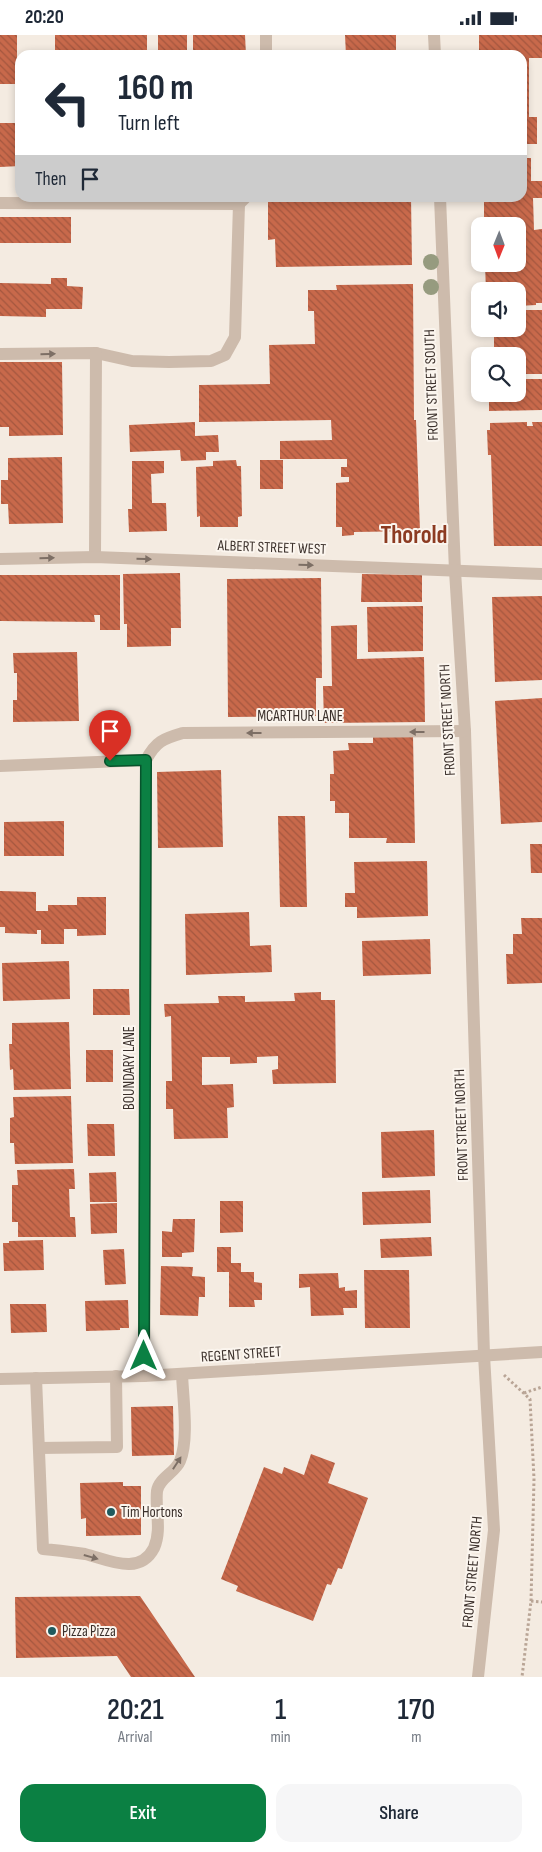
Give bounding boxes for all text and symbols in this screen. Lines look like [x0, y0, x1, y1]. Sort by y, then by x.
text: 20:20 [25, 6, 64, 29]
text: 160 m [118, 67, 194, 110]
icon: left [35, 70, 100, 135]
text: Turn left [118, 110, 180, 137]
icon: arrive [76, 165, 104, 193]
text: Then [35, 168, 66, 191]
north arrow [471, 217, 526, 273]
map controls [471, 217, 526, 402]
button: sound [471, 282, 526, 337]
street label: FRONT STREET SOUTH [420, 329, 443, 441]
button: search [471, 347, 526, 402]
one-way arrow [40, 350, 56, 358]
district label: Thorold [380, 520, 448, 551]
street label: ALBERT STREET WEST [216, 536, 327, 559]
one-way arrow [40, 554, 56, 562]
one-way arrow [136, 555, 152, 563]
one-way arrow [298, 561, 314, 569]
street label: FRONT STREET NORTH [435, 664, 460, 776]
street label: MCARTHUR LANE [257, 707, 343, 726]
pin [89, 710, 131, 761]
icon: arrive [96, 717, 124, 745]
one-way arrow [408, 728, 424, 736]
one-way arrow [246, 729, 262, 737]
street label: BOUNDARY LANE [120, 1026, 139, 1110]
street label: FRONT STREET NORTH [450, 1069, 473, 1181]
position arrow [117, 1329, 169, 1381]
street label: REGENT STREET [200, 1342, 282, 1367]
one-way arrow [172, 1457, 182, 1470]
place label: Tim Hortons [121, 1503, 183, 1522]
marker: Tim Hortons [105, 1506, 117, 1518]
street label: FRONT STREET NORTH [458, 1515, 487, 1629]
one-way arrow [83, 1553, 98, 1561]
place label: Pizza Pizza [62, 1622, 116, 1641]
marker: Pizza Pizza [46, 1625, 58, 1637]
text: 20:21 [107, 1692, 164, 1728]
text: 1 [275, 1692, 286, 1728]
text: 170 [398, 1692, 435, 1728]
text: Arrival [118, 1728, 152, 1747]
text: min [271, 1728, 291, 1747]
text: m [411, 1728, 421, 1747]
button: Exit [20, 1784, 266, 1842]
button: Share [276, 1784, 522, 1842]

